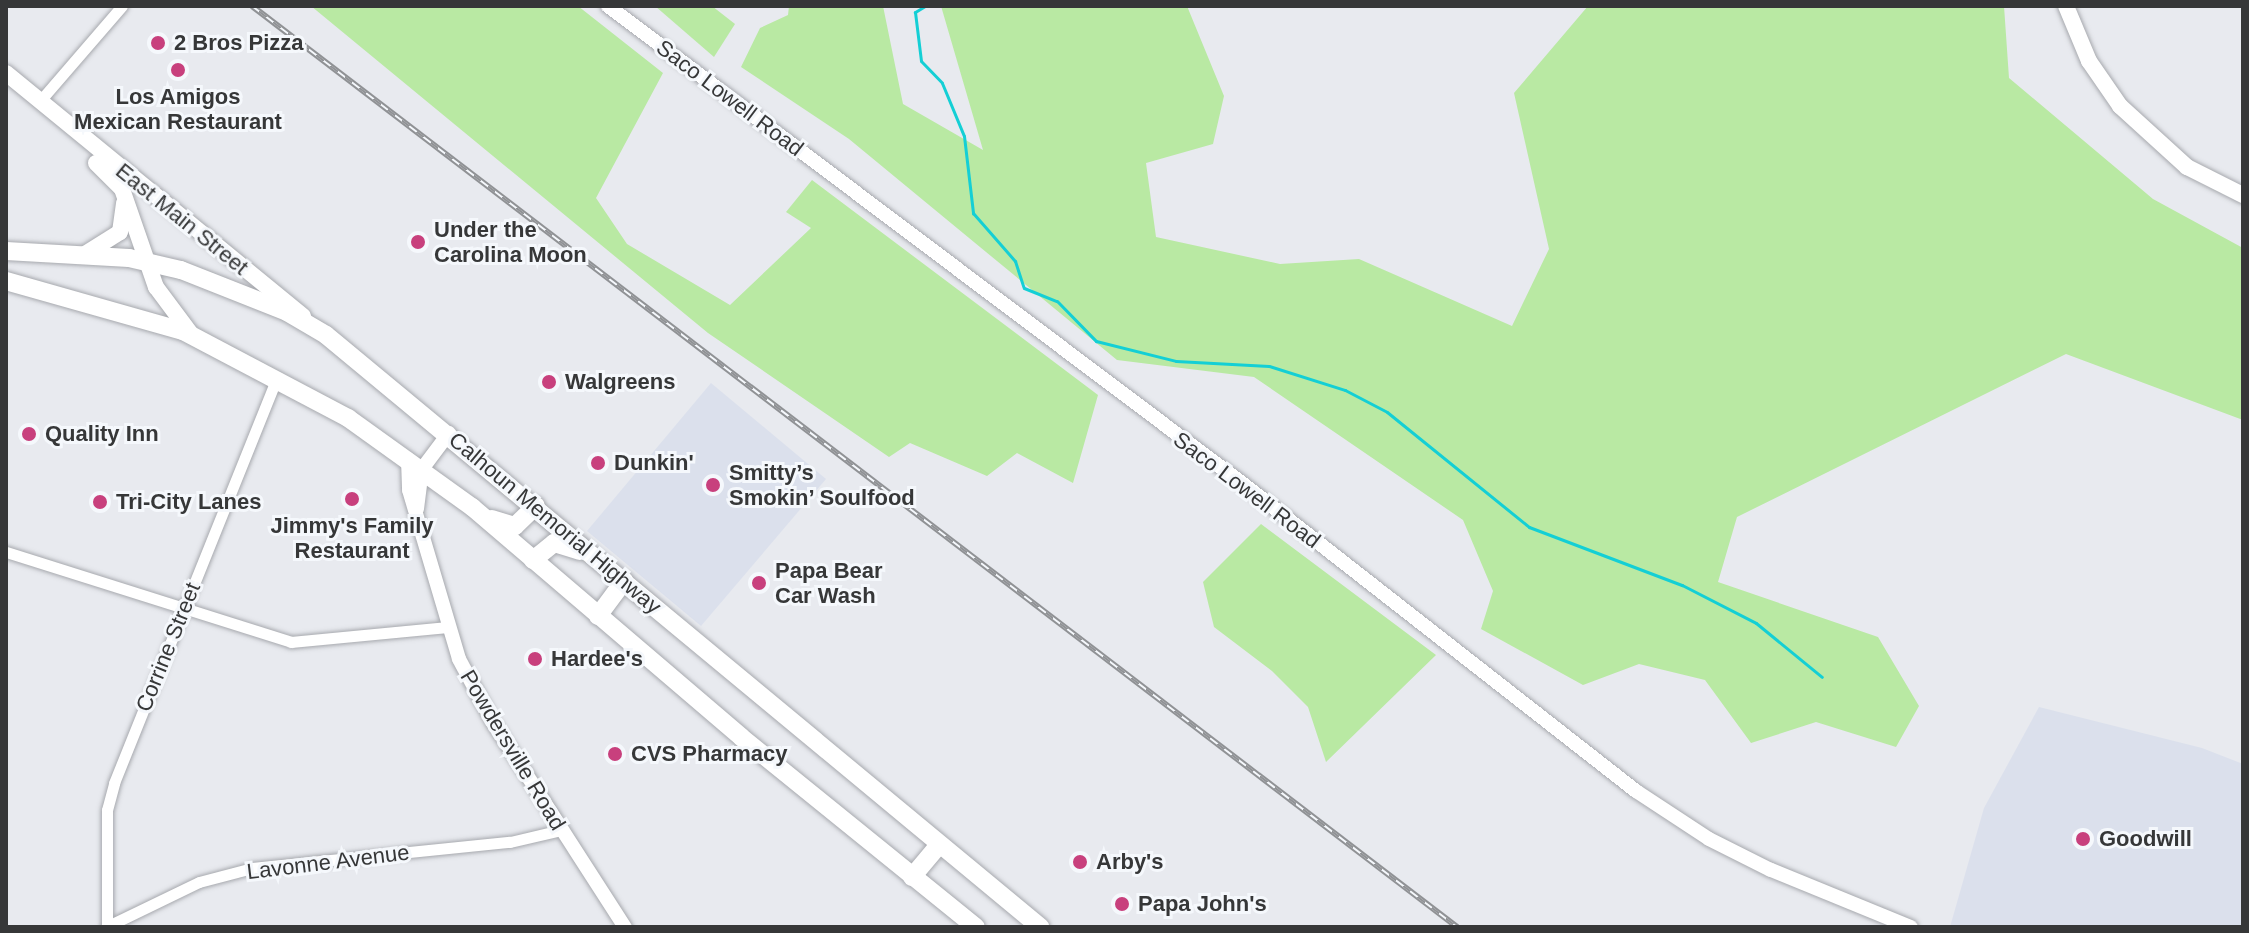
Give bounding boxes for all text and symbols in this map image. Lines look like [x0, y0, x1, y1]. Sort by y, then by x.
place label: 2 Bros Pizza [174, 30, 304, 56]
marker: 2 Bros Pizza [149, 34, 167, 52]
street label: Saco Lowell Road [651, 34, 809, 162]
marker: Los Amigos Mexican Restaurant [169, 61, 187, 79]
place label: Los Amigos Mexican Restaurant [74, 83, 282, 134]
street label: East Main Street [111, 158, 253, 280]
place label: Under the Carolina Moon [434, 216, 587, 268]
marker: Under the Carolina Moon [409, 233, 427, 251]
place label: Walgreens [565, 369, 675, 395]
marker: Walgreens [540, 373, 558, 391]
place label: Quality Inn [45, 421, 159, 447]
marker: Quality Inn [20, 425, 38, 443]
street label: Calhoun Memorial Highway [443, 426, 667, 620]
street label: Saco Lowell Road [1168, 426, 1326, 554]
place label: Dunkin' [614, 450, 694, 476]
marker: Dunkin' [589, 454, 607, 472]
place label: Smitty’s Smokin’ Soulfood [729, 459, 916, 510]
marker: Smitty’s Smokin’ Soulfood [704, 476, 722, 494]
place label: Tri-City Lanes [116, 489, 261, 515]
marker: Jimmy's Family Restaurant [343, 490, 361, 508]
marker: Tri-City Lanes [91, 493, 109, 511]
place label: Jimmy's Family Restaurant [271, 512, 433, 564]
place label: Papa Bear Car Wash [775, 557, 883, 608]
marker: Papa Bear Car Wash [750, 574, 768, 592]
street label: Corrine Street [130, 579, 206, 715]
place label: Hardee's [551, 646, 643, 672]
marker: Hardee's [526, 650, 544, 668]
street label: Powdersville Road [455, 665, 571, 835]
place label: CVS Pharmacy [631, 741, 788, 767]
marker: CVS Pharmacy [606, 745, 624, 763]
place label: Goodwill [2099, 826, 2192, 852]
marker: Goodwill [2074, 830, 2092, 848]
street label: Lavonne Avenue [245, 839, 411, 885]
place label: Arby's [1096, 849, 1164, 875]
marker: Arby's [1071, 853, 1089, 871]
place label: Papa John's [1138, 891, 1267, 917]
marker: Papa John's [1113, 895, 1131, 913]

